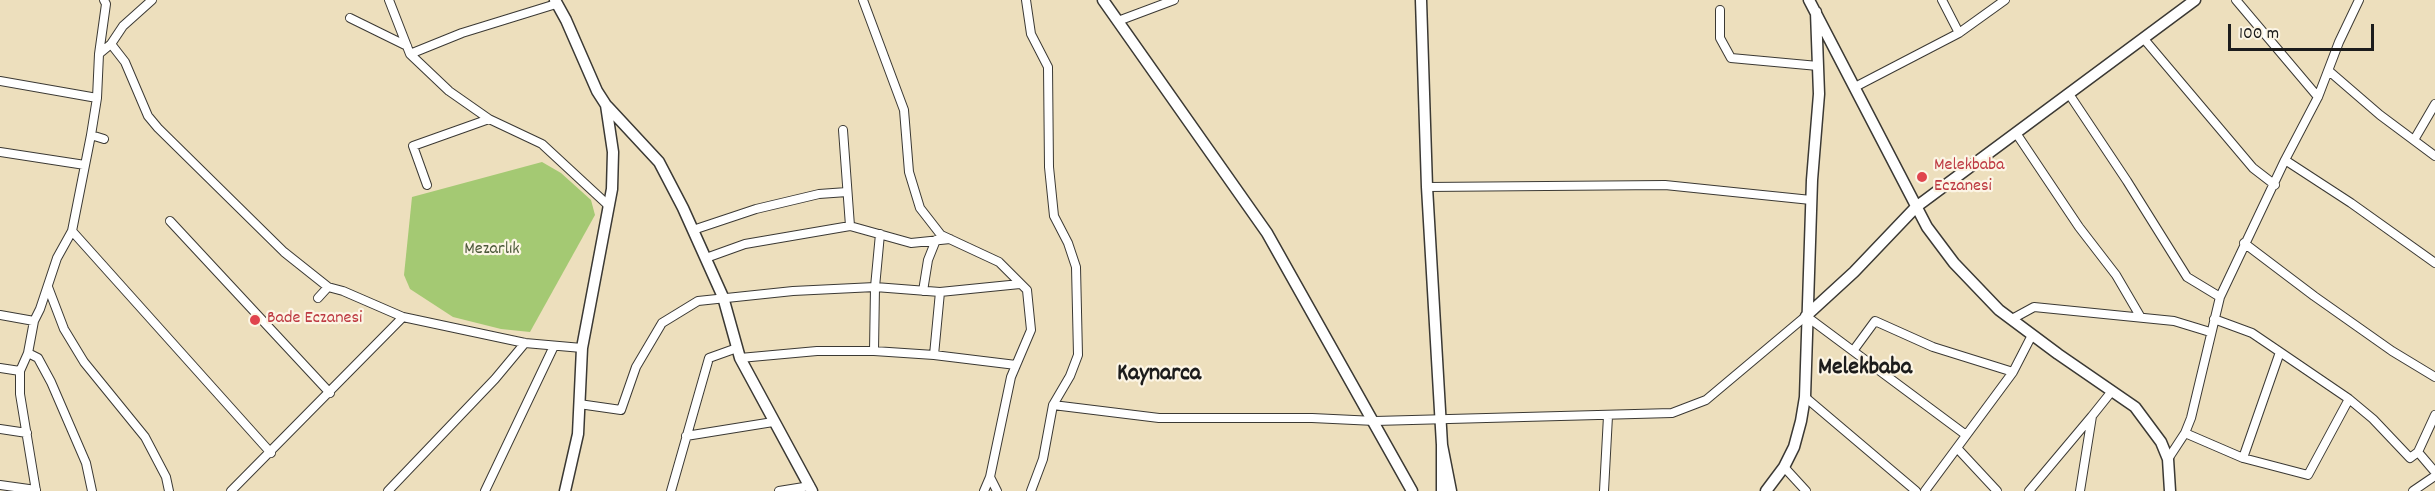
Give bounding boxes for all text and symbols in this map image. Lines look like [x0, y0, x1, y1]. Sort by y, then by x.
scale bar [2231, 12, 2376, 50]
text: 100 m [2239, 22, 2279, 47]
place label: Melekbaba Eczanesi [1934, 156, 2005, 198]
marker: Melekbaba Eczanesi [1915, 170, 1929, 184]
park label: Mezarlık [464, 240, 520, 262]
place label: Bade Eczanesi [267, 309, 362, 331]
marker: Bade Eczanesi [248, 313, 262, 327]
district label: Melekbaba [1818, 356, 1912, 384]
district label: Kaynarca [1117, 362, 1201, 390]

